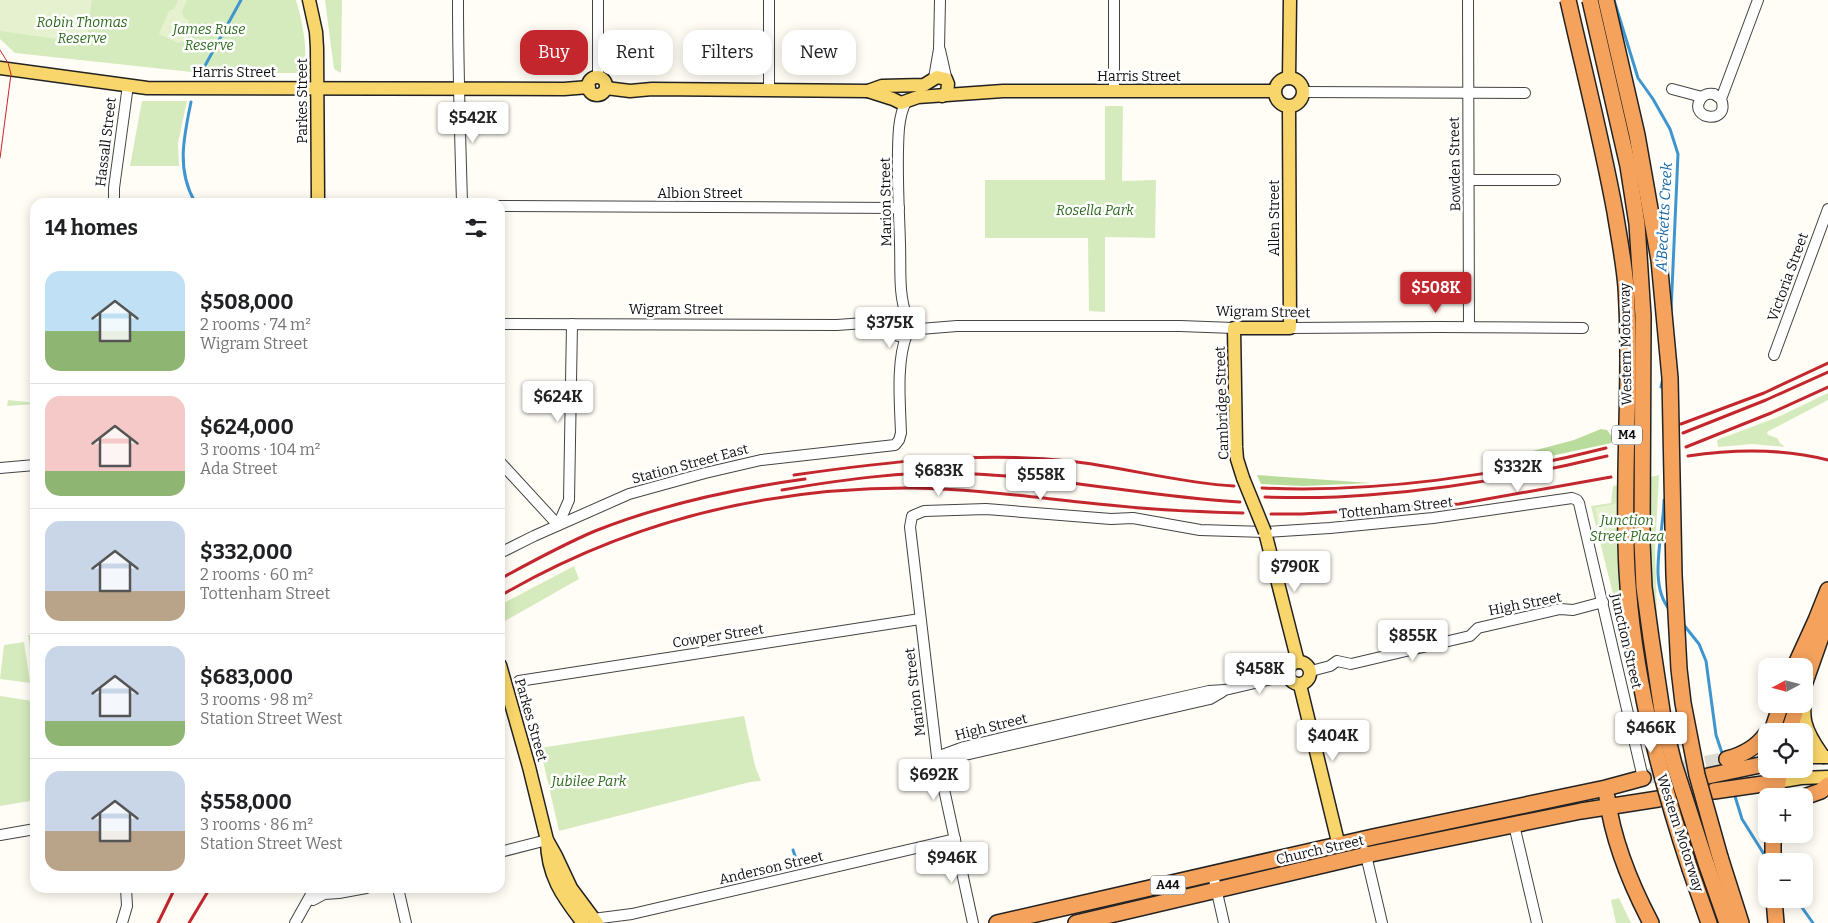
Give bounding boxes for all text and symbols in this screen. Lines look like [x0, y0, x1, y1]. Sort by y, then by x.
park label: Robin Thomas Reserve [36, 14, 128, 47]
park label: James Ruse Reserve [171, 21, 245, 54]
chip: Buy [520, 30, 588, 75]
chip: Rent [598, 30, 673, 75]
chip: Filters [683, 30, 772, 75]
chip: New [782, 30, 856, 75]
street label: Parkes Street [294, 58, 311, 144]
street label: Harris Street [192, 64, 276, 81]
street label: Harris Street [1097, 68, 1181, 85]
street label: Hassall Street [92, 96, 120, 188]
pin: $542K [438, 102, 508, 144]
text: $542K [449, 108, 497, 127]
street label: Bowden Street [1446, 116, 1464, 212]
street label: Marion Street [877, 157, 895, 247]
water label: A'Becketts Creek [1652, 161, 1676, 273]
street label: Allen Street [1266, 180, 1283, 256]
street label: Albion Street [657, 185, 743, 202]
park label: Rosella Park [1056, 202, 1134, 219]
icon: filters [462, 214, 490, 242]
text: 14 homes [45, 215, 138, 241]
street label: Victoria Street [1764, 230, 1812, 324]
pin: $508K [1401, 272, 1471, 314]
text: $508K [1411, 278, 1461, 297]
street label: Western Motorway [1616, 282, 1636, 406]
text: $508,000 [200, 289, 294, 315]
icon: home [85, 291, 145, 351]
street label: Wigram Street [629, 301, 723, 318]
street label: Wigram Street [1216, 303, 1310, 321]
pin: $375K [855, 306, 925, 349]
text: $375K [866, 313, 914, 332]
text: 2 rooms · 74 m² [200, 315, 311, 334]
text: Wigram Street [200, 334, 308, 353]
street label: Cambridge Street [1212, 346, 1232, 460]
pin: $624K [523, 380, 593, 423]
text: $624K [533, 387, 583, 406]
text: $624,000 [200, 414, 294, 440]
icon: home [85, 416, 145, 476]
road number: M4 [1612, 426, 1642, 444]
text: 3 rooms · 104 m² [200, 440, 320, 459]
street label: Station Street East [630, 440, 750, 488]
pin: $332K [1483, 450, 1553, 493]
pin: $683K [904, 454, 974, 497]
text: $332K [1494, 457, 1542, 476]
pin: $558K [1006, 458, 1076, 501]
text: Ada Street [200, 459, 277, 478]
text: $683K [915, 461, 963, 480]
text: $558K [1017, 465, 1065, 484]
street label: Tottenham Street [1338, 494, 1454, 522]
park label: Junction Street Plaza [1590, 512, 1664, 545]
text: $332,000 [200, 539, 293, 565]
icon: home [85, 541, 145, 601]
pin: $790K [1260, 550, 1330, 593]
text: $790K [1270, 557, 1320, 576]
text: 2 rooms · 60 m² [200, 565, 313, 584]
text: Tottenham Street [200, 584, 330, 603]
street label: High Street [1487, 589, 1563, 619]
street label: Junction Street [1607, 591, 1645, 690]
street label: Cowper Street [671, 620, 765, 652]
pin: $855K [1378, 620, 1448, 662]
text: $855K [1389, 626, 1437, 645]
street label: Marion Street [901, 647, 929, 737]
pin: $458K [1225, 652, 1295, 695]
north arrow [1758, 658, 1812, 712]
map controls [1758, 658, 1813, 908]
text: $458K [1236, 659, 1284, 678]
text: $683,000 [200, 664, 293, 690]
icon: home [85, 666, 145, 726]
street label: Parkes Street [511, 676, 551, 764]
text: 3 rooms · 98 m² [200, 690, 313, 709]
text: Station Street West [200, 709, 343, 728]
street label: High Street [953, 710, 1029, 744]
pin: $466K [1616, 712, 1686, 754]
text: $466K [1626, 718, 1676, 737]
pin: $404K [1298, 720, 1368, 762]
button: locate [1758, 723, 1813, 778]
text: $404K [1308, 726, 1358, 745]
pin: $692K [899, 758, 969, 801]
text: $692K [909, 765, 959, 784]
street label: Western Motorway [1653, 772, 1707, 895]
park label: Jubilee Park [550, 773, 627, 790]
button: + [1758, 788, 1813, 843]
text: $558,000 [200, 789, 292, 815]
icon: home [85, 791, 145, 851]
text: 3 rooms · 86 m² [200, 815, 313, 834]
street label: Church Street [1274, 832, 1366, 868]
text: Station Street West [200, 834, 343, 853]
pin: $946K [917, 842, 987, 884]
street label: Anderson Street [717, 848, 825, 888]
text: $946K [927, 848, 977, 867]
button: − [1758, 853, 1813, 908]
road number: A44 [1150, 876, 1186, 894]

